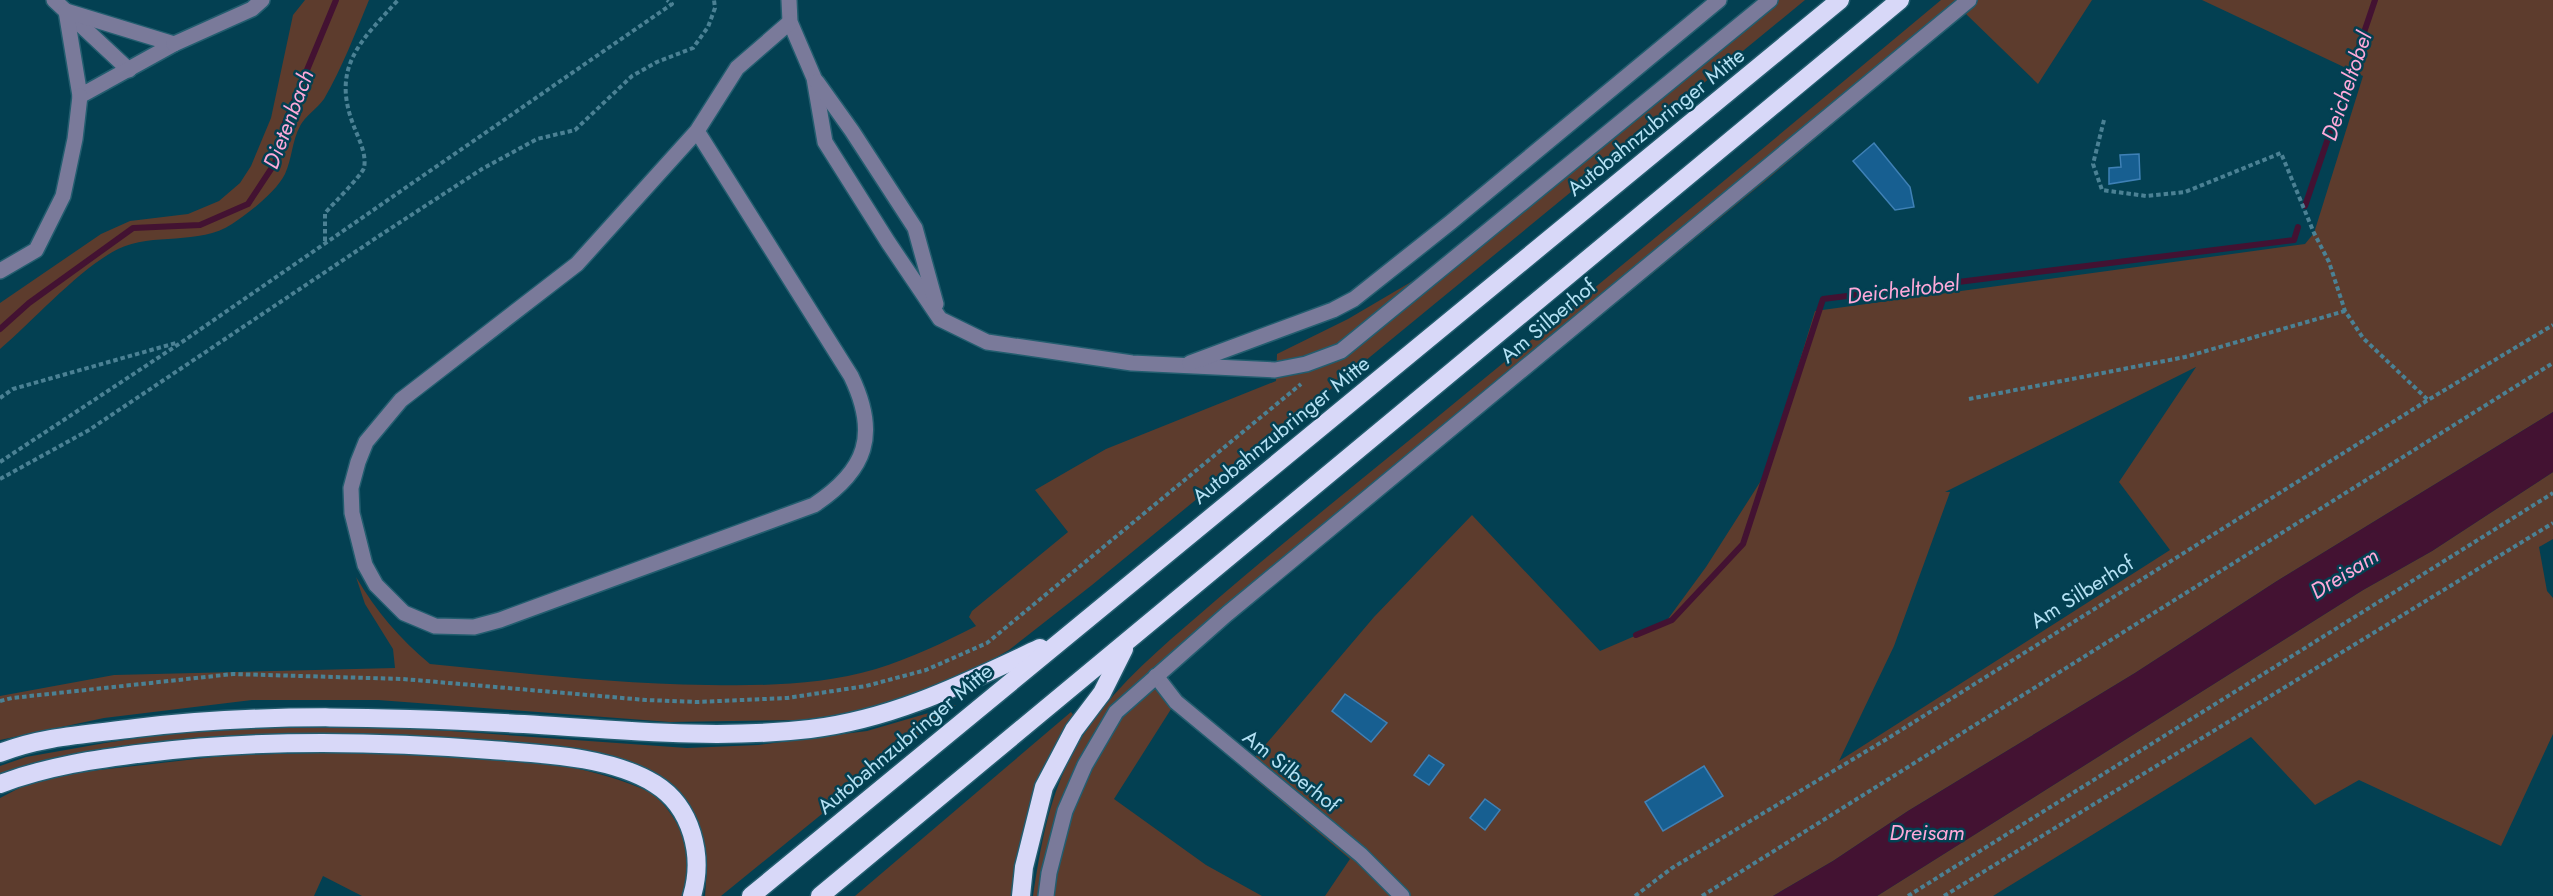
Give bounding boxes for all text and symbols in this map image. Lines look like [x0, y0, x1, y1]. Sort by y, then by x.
water label: Deicheltobel [2312, 26, 2380, 145]
street label: Autobahnzubringer Mitte [1561, 41, 1751, 203]
water label: Dietenbach [254, 65, 322, 173]
water label: Deicheltobel [1845, 266, 1962, 312]
street label: Am Silberhof [1494, 271, 1603, 370]
street label: Autobahnzubringer Mitte [1186, 349, 1376, 511]
water label: Dreisam [2304, 539, 2384, 607]
street label: Am Silberhof [2025, 548, 2140, 636]
street label: Autobahnzubringer Mitte [811, 656, 999, 821]
street label: Am Silberhof [1236, 723, 1347, 820]
water label: Dreisam [1889, 816, 1965, 848]

